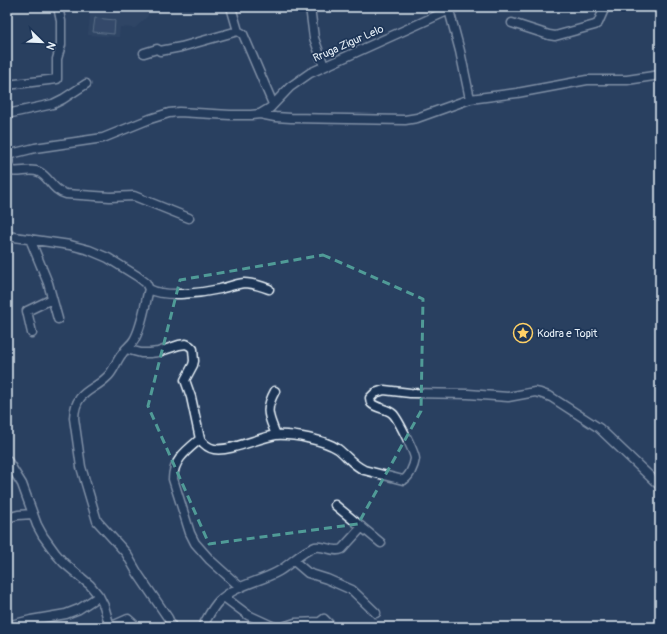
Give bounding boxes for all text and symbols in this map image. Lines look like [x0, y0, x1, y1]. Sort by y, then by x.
north arrow [22, 22, 62, 62]
street label: Rruga Zigur Lelo [311, 22, 386, 65]
text: N [43, 40, 58, 52]
place icon: Kodra e Topit [512, 322, 534, 344]
place label: Kodra e Topit [537, 327, 598, 340]

